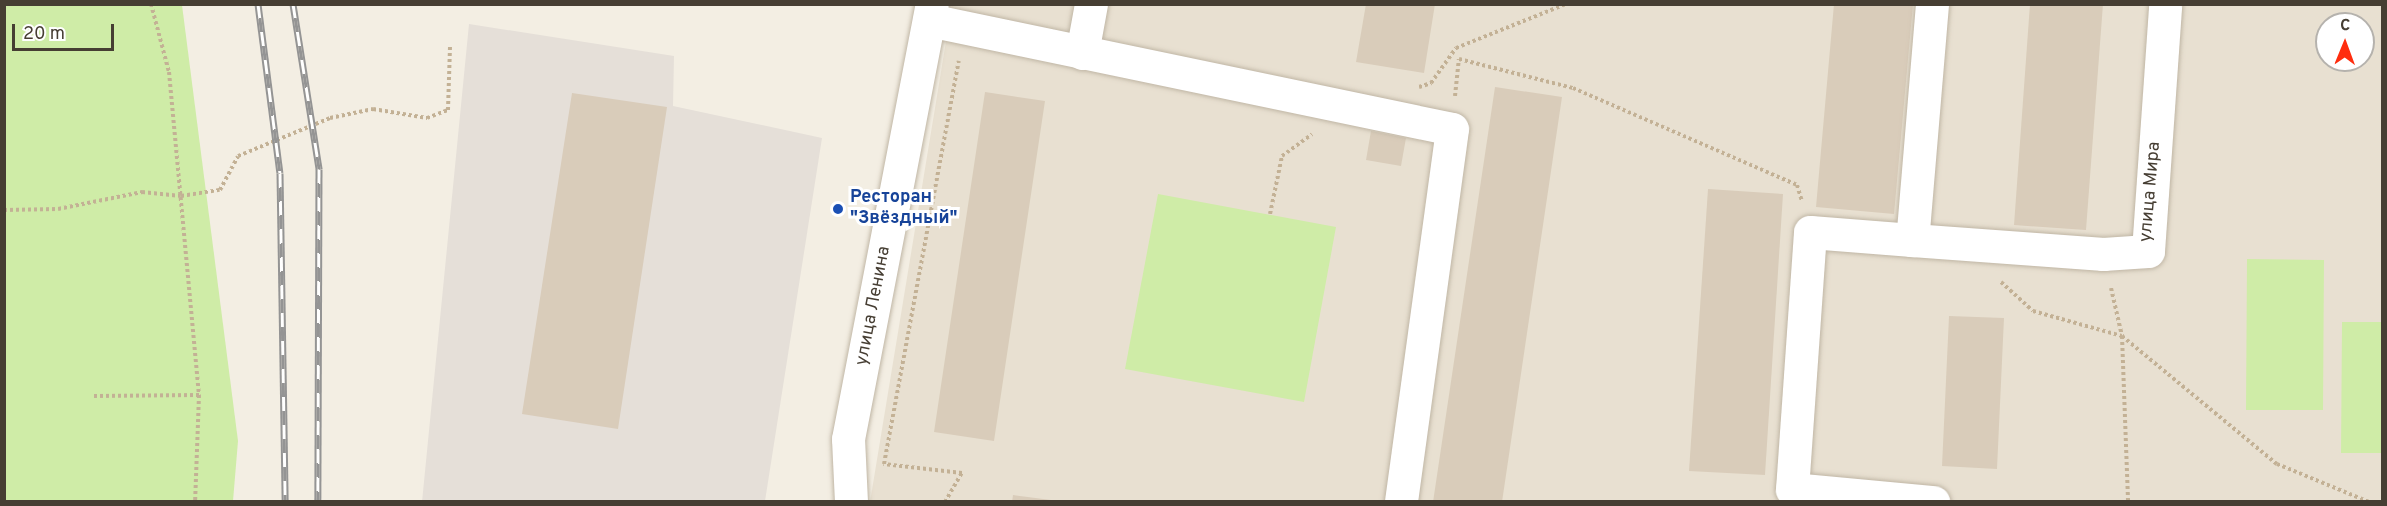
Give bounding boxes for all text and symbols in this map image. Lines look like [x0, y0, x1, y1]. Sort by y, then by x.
scale bar [15, 12, 117, 50]
north arrow [2315, 12, 2375, 72]
text: С [2340, 16, 2351, 36]
text: 20 m [23, 23, 65, 46]
street label: улица Мира [2136, 141, 2166, 243]
place label: Ресторан "Звёздный" [850, 188, 958, 230]
marker: Ресторан "Звёздный" [831, 202, 845, 216]
street label: улица Ленина [852, 244, 896, 368]

